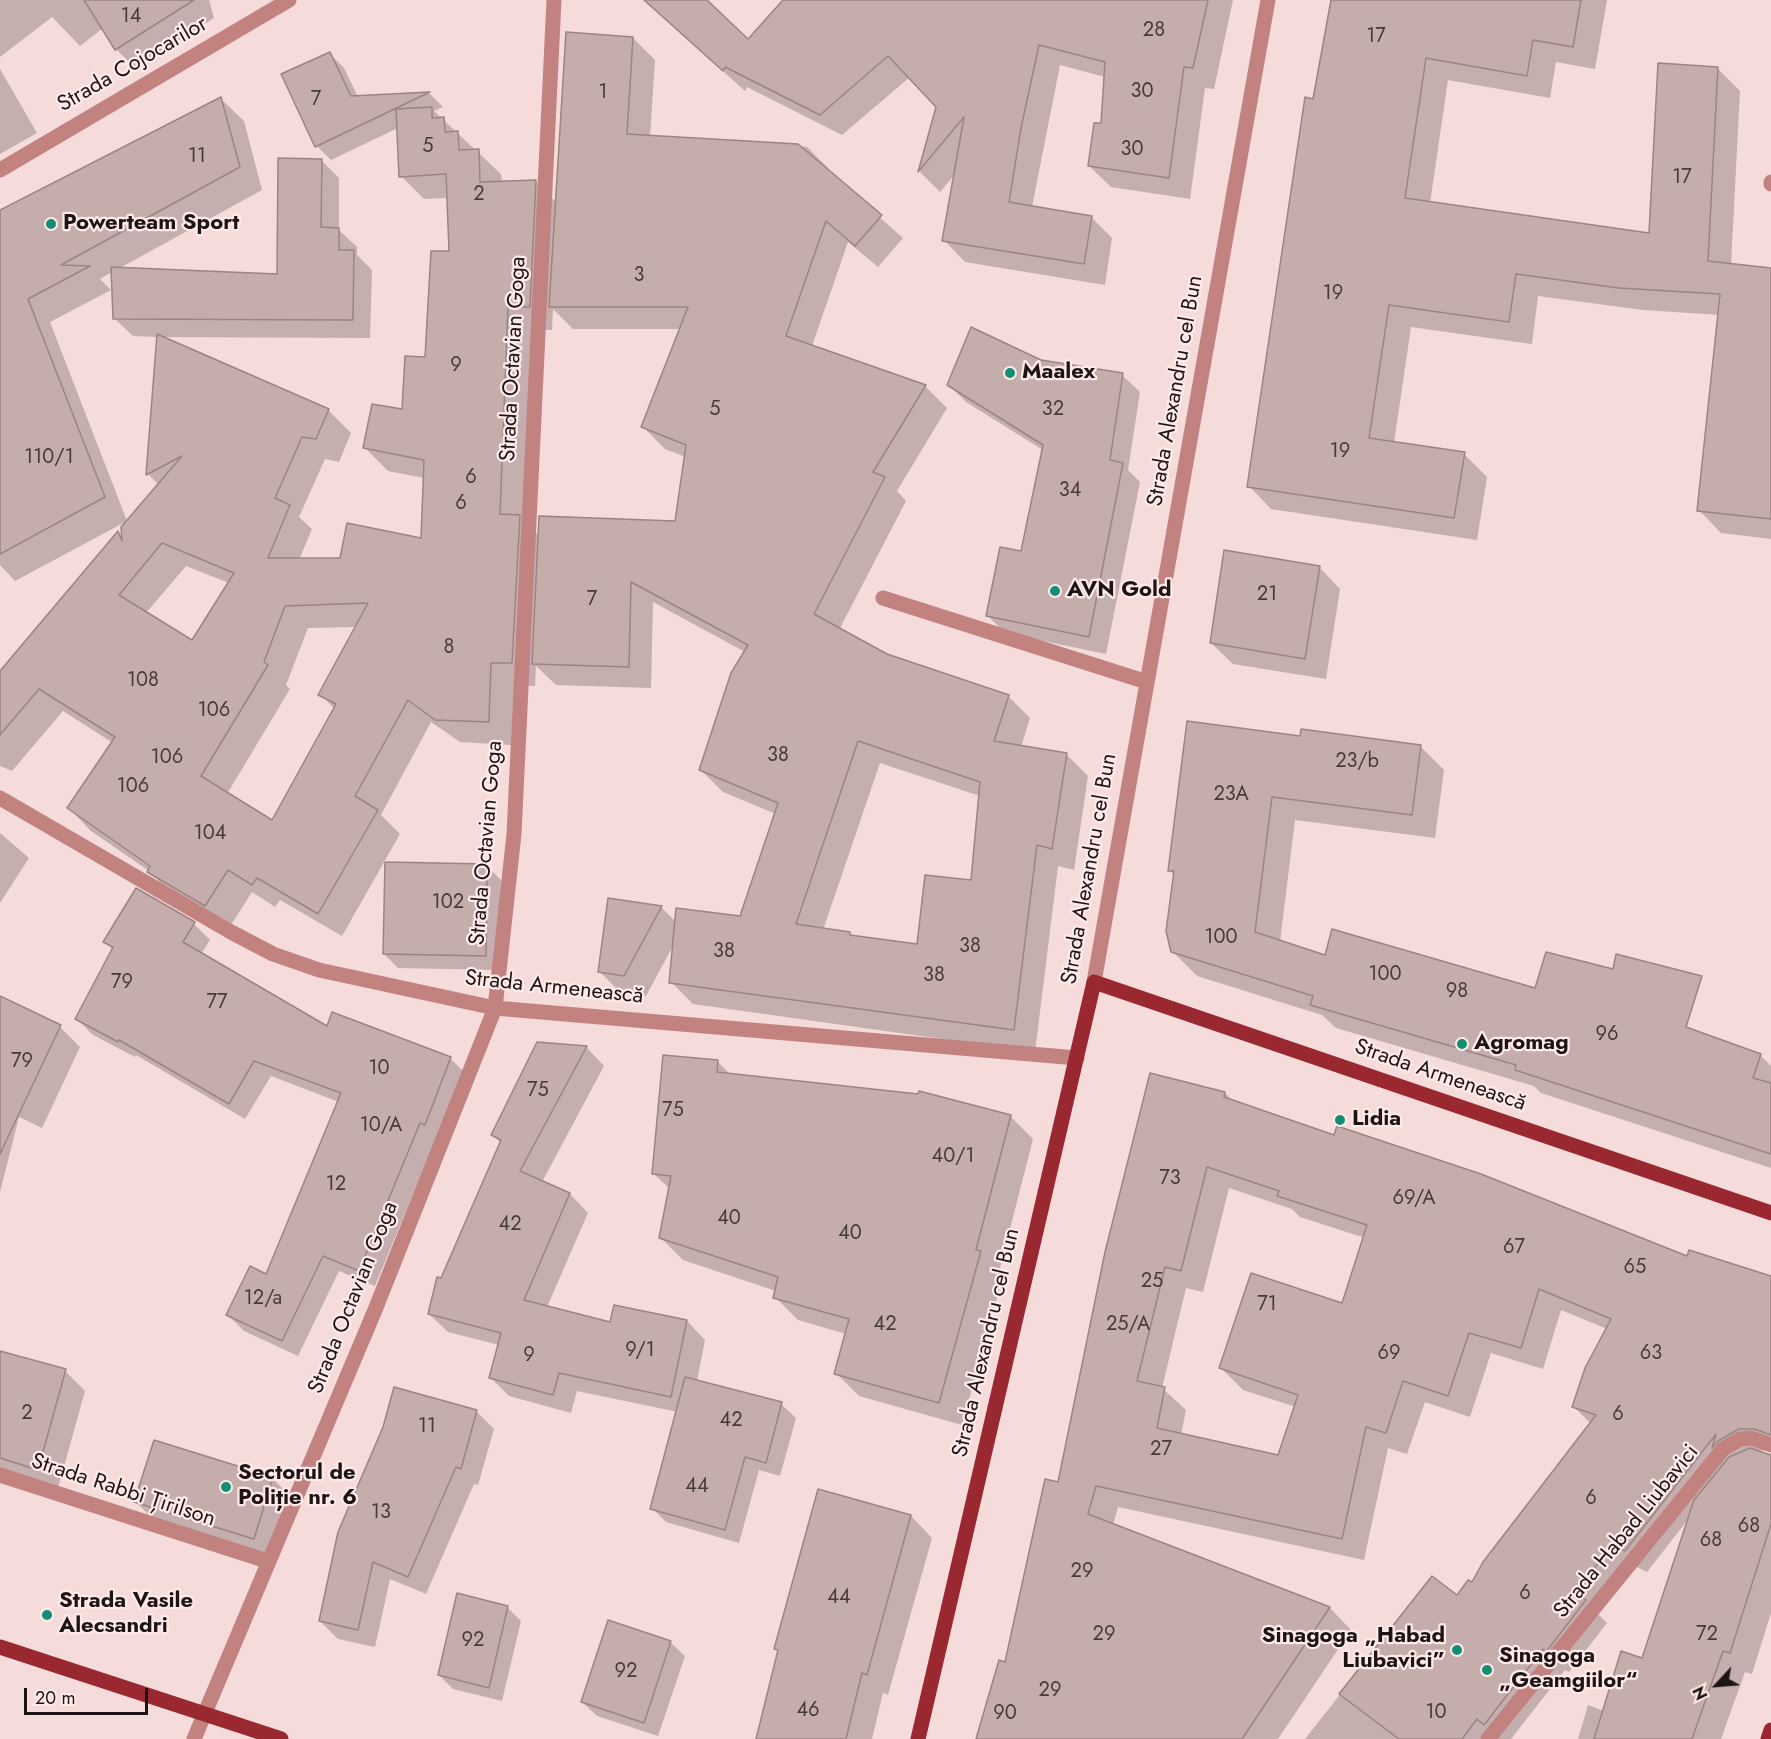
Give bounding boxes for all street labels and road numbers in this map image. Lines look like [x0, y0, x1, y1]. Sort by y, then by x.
street label: Strada Cojocarilor [53, 11, 213, 119]
street label: Strada Octavian Goga [495, 256, 533, 462]
street label: Strada Alexandru cel Bun [1143, 273, 1209, 509]
street label: Strada Octavian Goga [465, 740, 509, 946]
street label: Strada Alexandru cel Bun [1057, 751, 1123, 987]
street label: Strada Armenească [463, 966, 645, 1010]
street label: Strada Armenească [1351, 1034, 1529, 1118]
street label: Strada Octavian Goga [303, 1198, 405, 1398]
street label: Strada Alexandru cel Bun [948, 1226, 1026, 1460]
street label: Strada Habad Liubavici [1549, 1440, 1705, 1624]
street label: Strada Rabbi Țirilson [28, 1449, 218, 1533]

